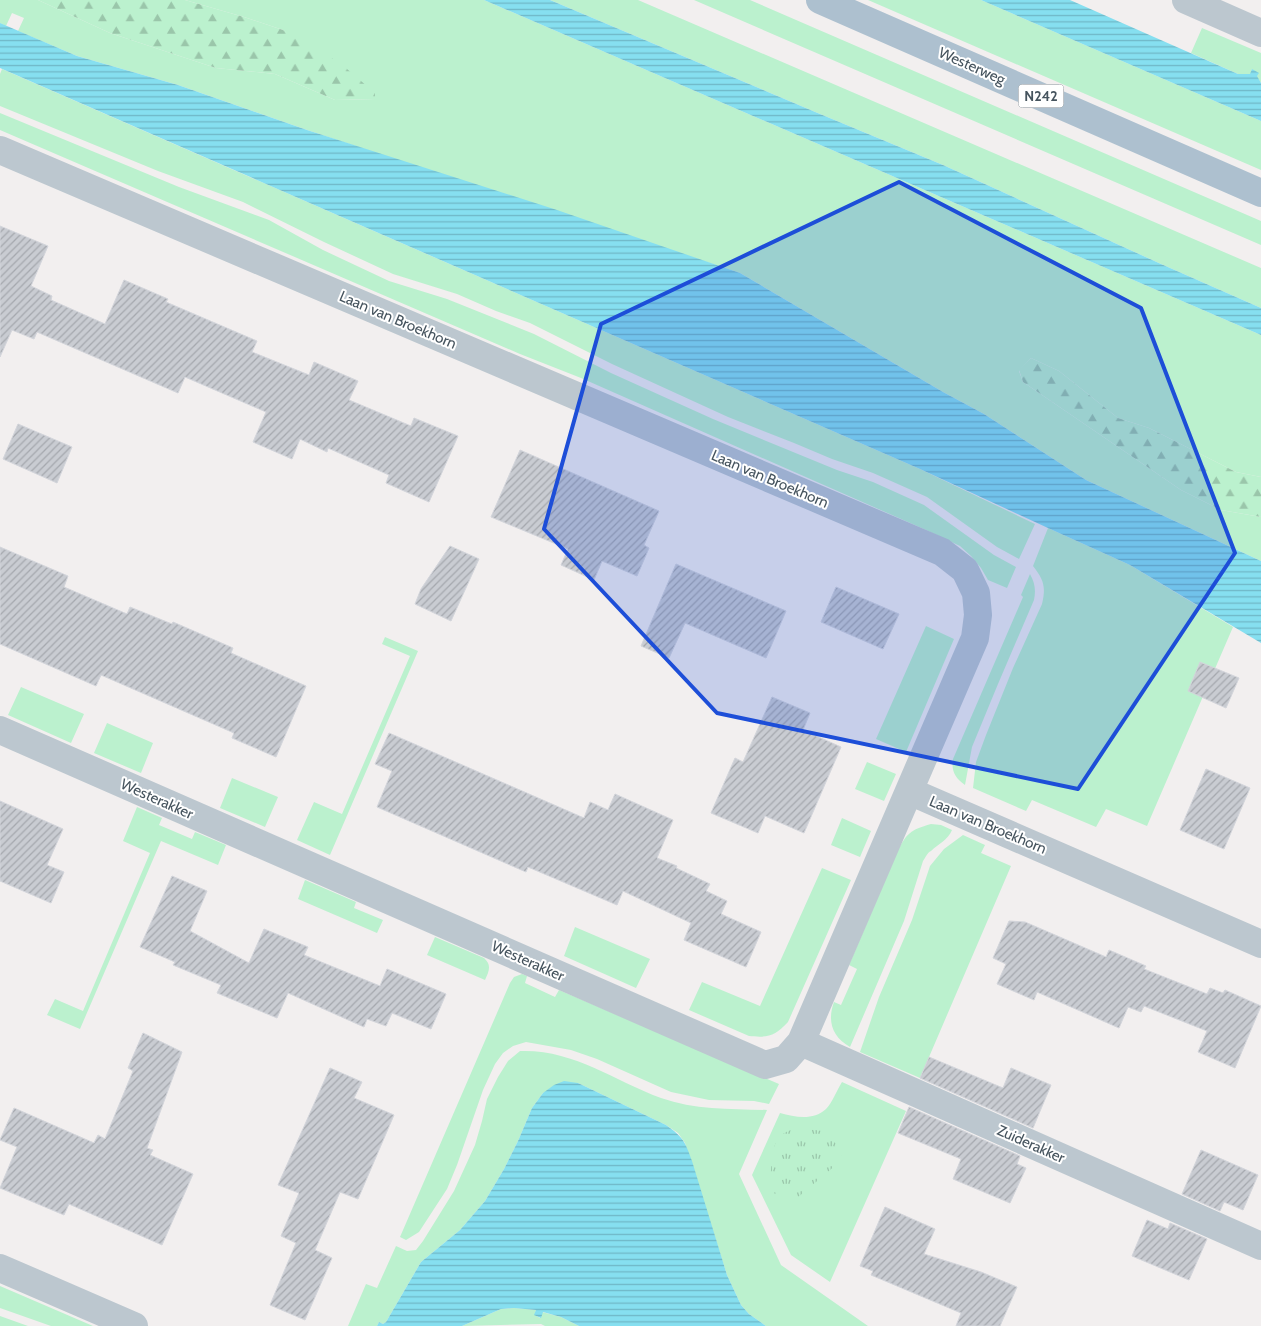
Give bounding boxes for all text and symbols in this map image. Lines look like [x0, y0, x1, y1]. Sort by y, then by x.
street label: Westerweg [936, 43, 1009, 89]
road number: N242 [1018, 84, 1064, 108]
street label: Laan van Broekhorn [337, 287, 459, 353]
street label: Laan van Broekhorn [709, 446, 831, 512]
street label: Westerakker [118, 775, 196, 823]
street label: Laan van Broekhorn [927, 792, 1049, 858]
street label: Westerakker [489, 937, 567, 985]
street label: Zuiderakker [994, 1121, 1068, 1167]

